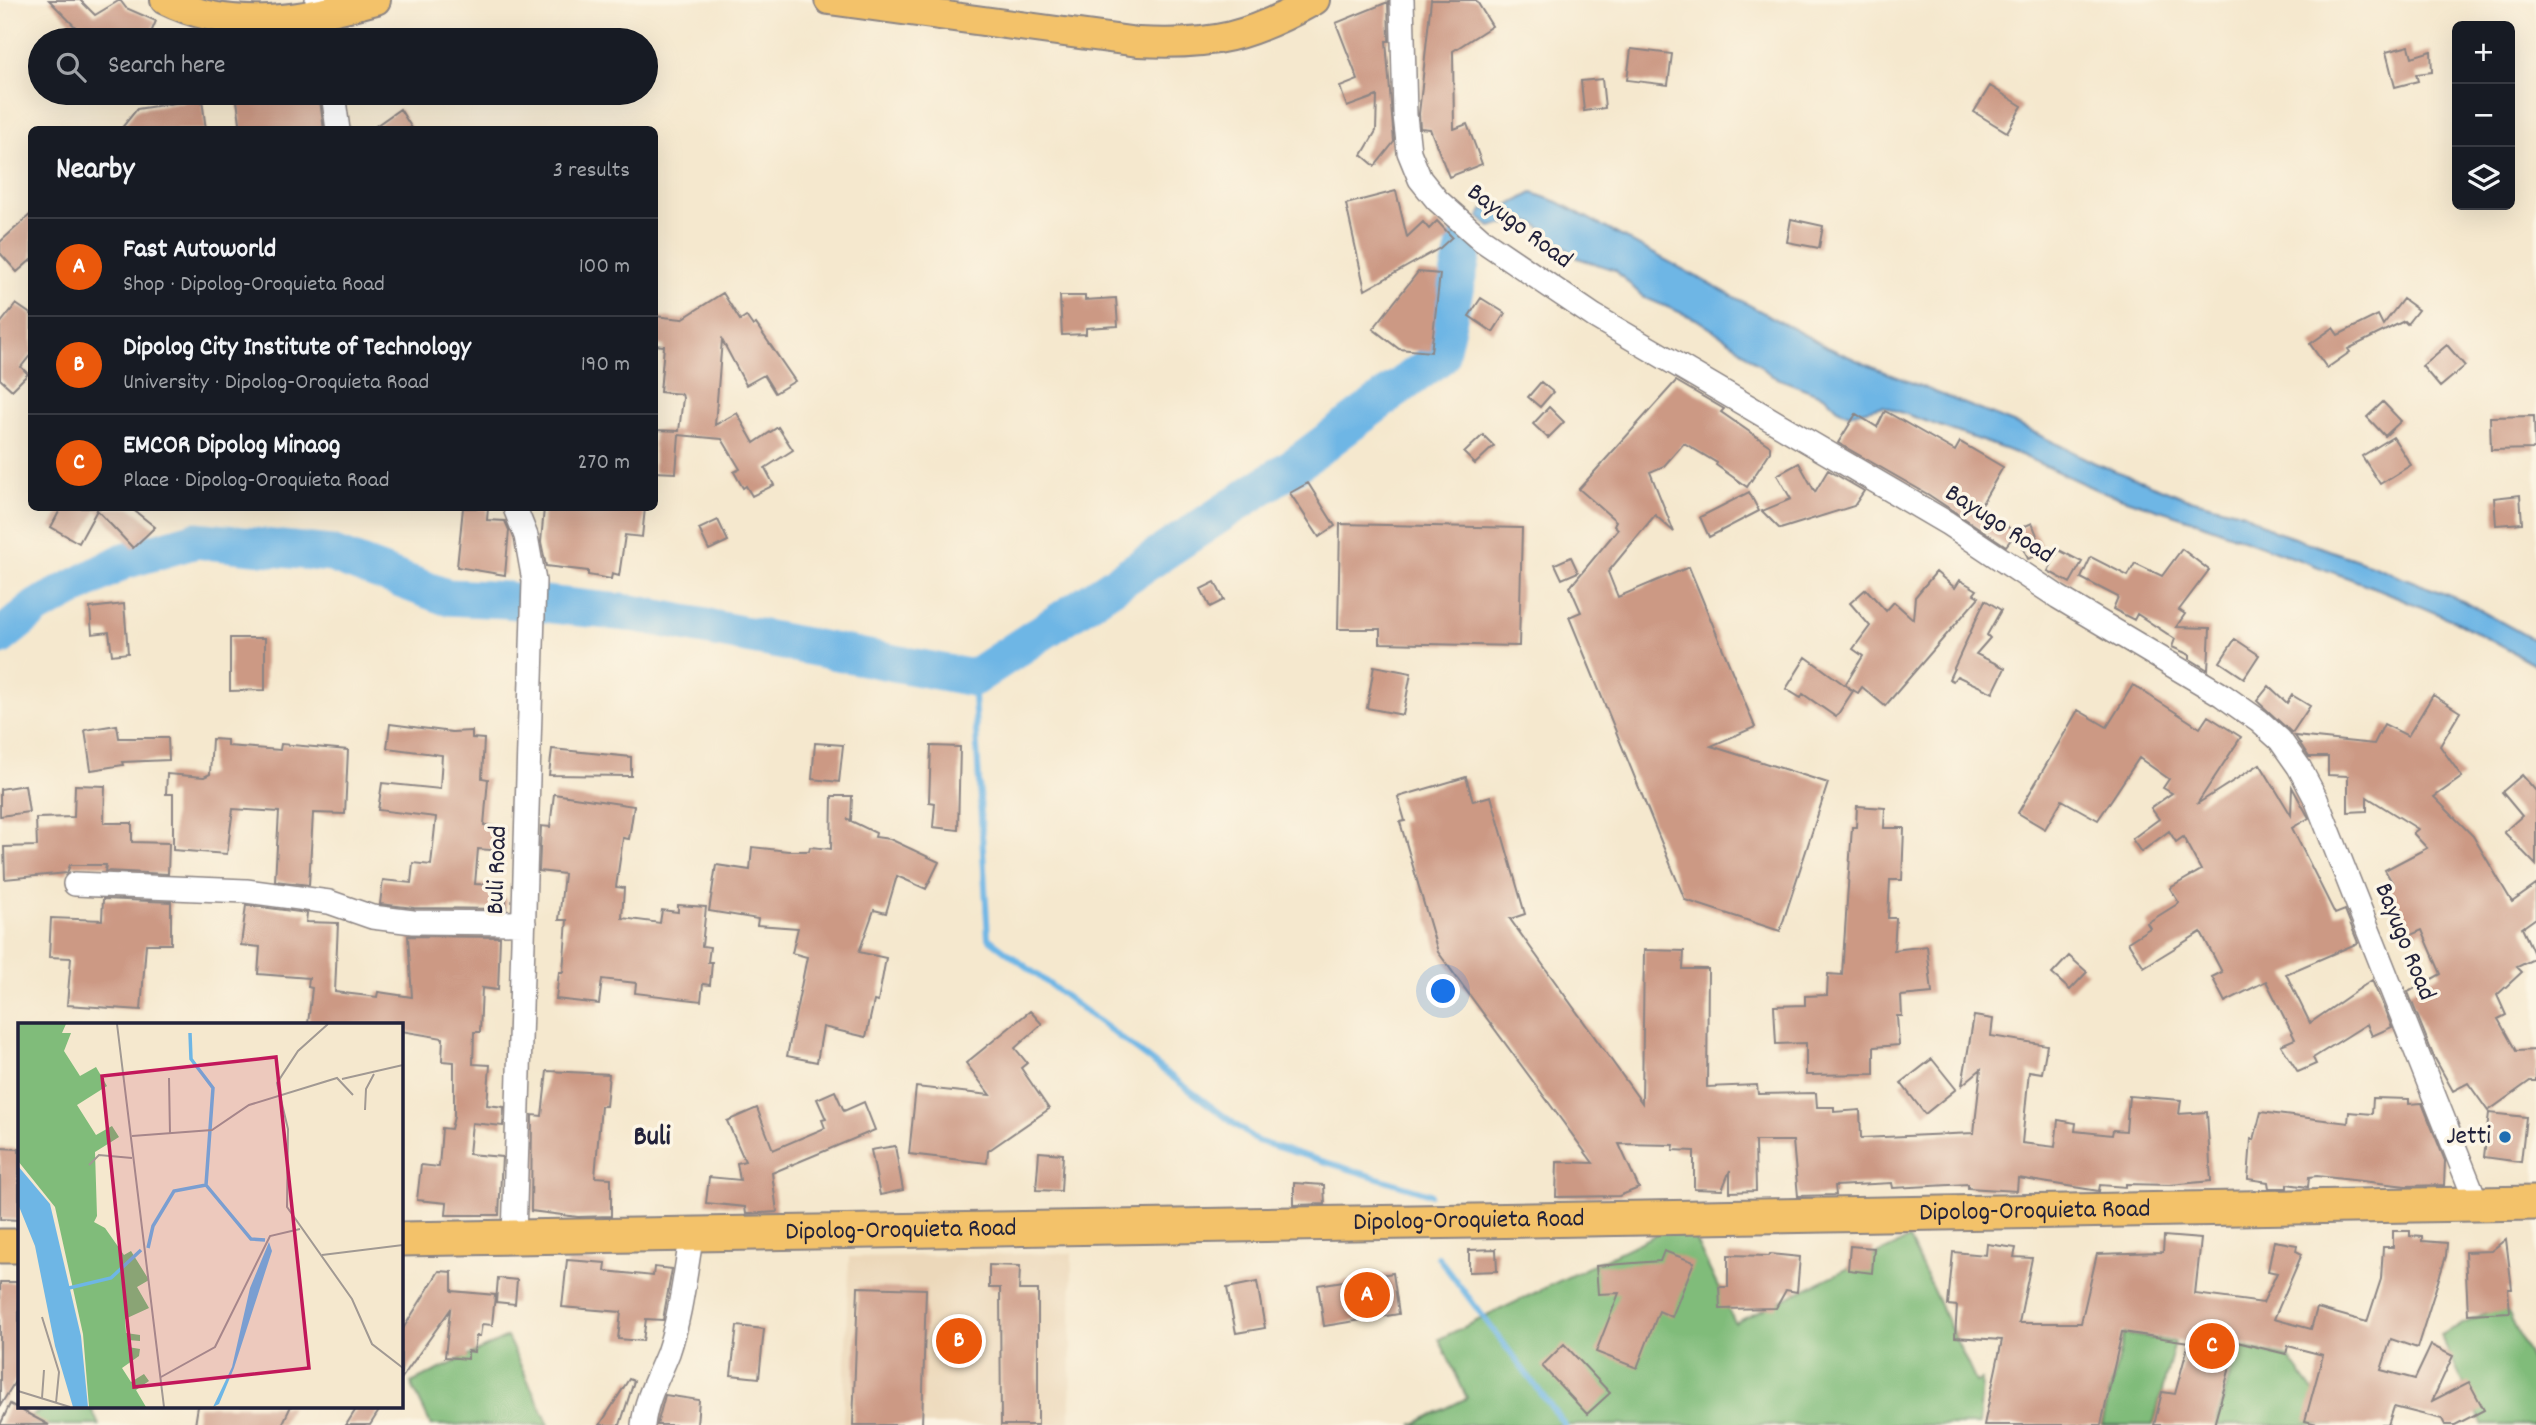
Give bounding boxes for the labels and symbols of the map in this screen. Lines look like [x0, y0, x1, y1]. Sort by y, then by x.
street label: Bayugo Road [1458, 175, 1580, 279]
street label: Bayugo Road [1937, 476, 2061, 574]
street label: Buli Road [478, 825, 518, 915]
street label: Bayugo Road [2364, 878, 2444, 1006]
your location [1426, 974, 1460, 1008]
inset map [18, 1023, 402, 1408]
district label: Buli [633, 1119, 671, 1159]
place label: Jetti [2446, 1119, 2491, 1156]
marker: Jetti [2497, 1129, 2513, 1145]
street label: Dipolog-Oroquieta Road [1919, 1191, 2151, 1232]
street label: Dipolog-Oroquieta Road [1353, 1201, 1585, 1241]
street label: Dipolog-Oroquieta Road [785, 1210, 1017, 1251]
pin: A [1344, 1269, 1390, 1321]
pin: B [936, 1315, 982, 1367]
pin: C [2189, 1320, 2235, 1372]

